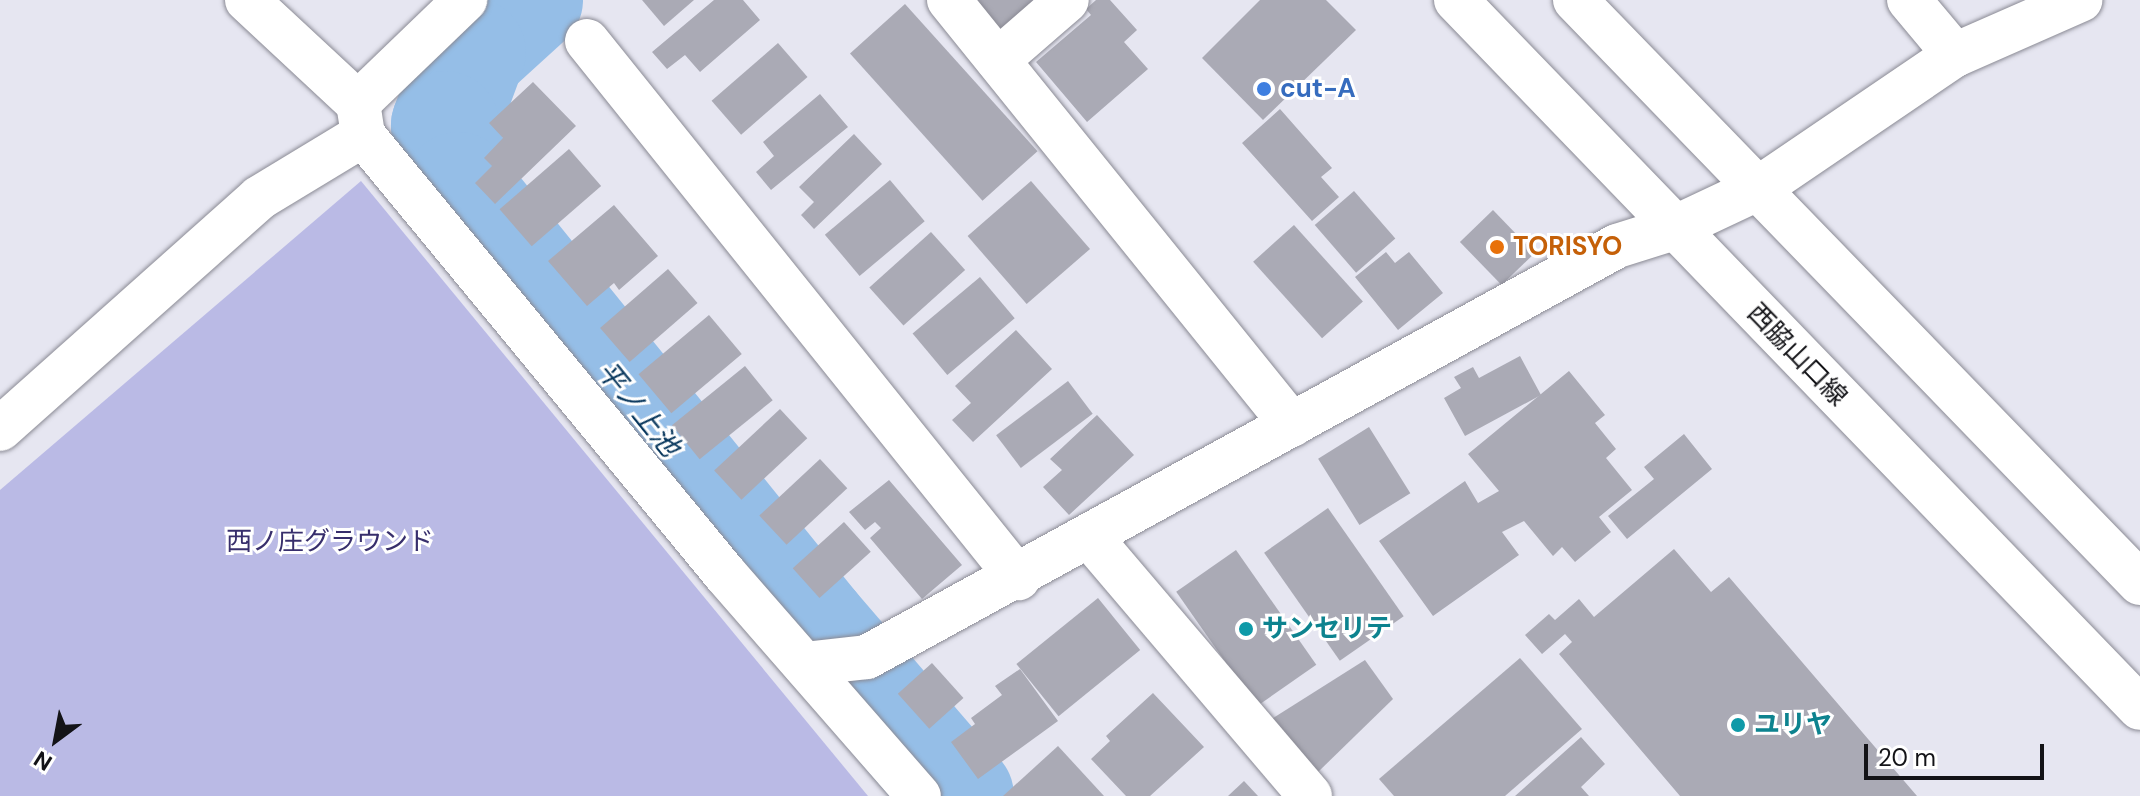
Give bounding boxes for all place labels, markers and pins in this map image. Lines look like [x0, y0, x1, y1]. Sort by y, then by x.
place label: cut-A [1280, 73, 1356, 105]
marker: cut-A [1255, 80, 1273, 98]
place label: TORISYO [1513, 231, 1622, 263]
marker: TORISYO [1488, 238, 1506, 256]
place label: サンセリテ [1262, 613, 1392, 645]
marker: サンセリテ [1237, 620, 1255, 638]
place label: ユリヤ [1754, 709, 1832, 741]
marker: ユリヤ [1729, 716, 1747, 734]

